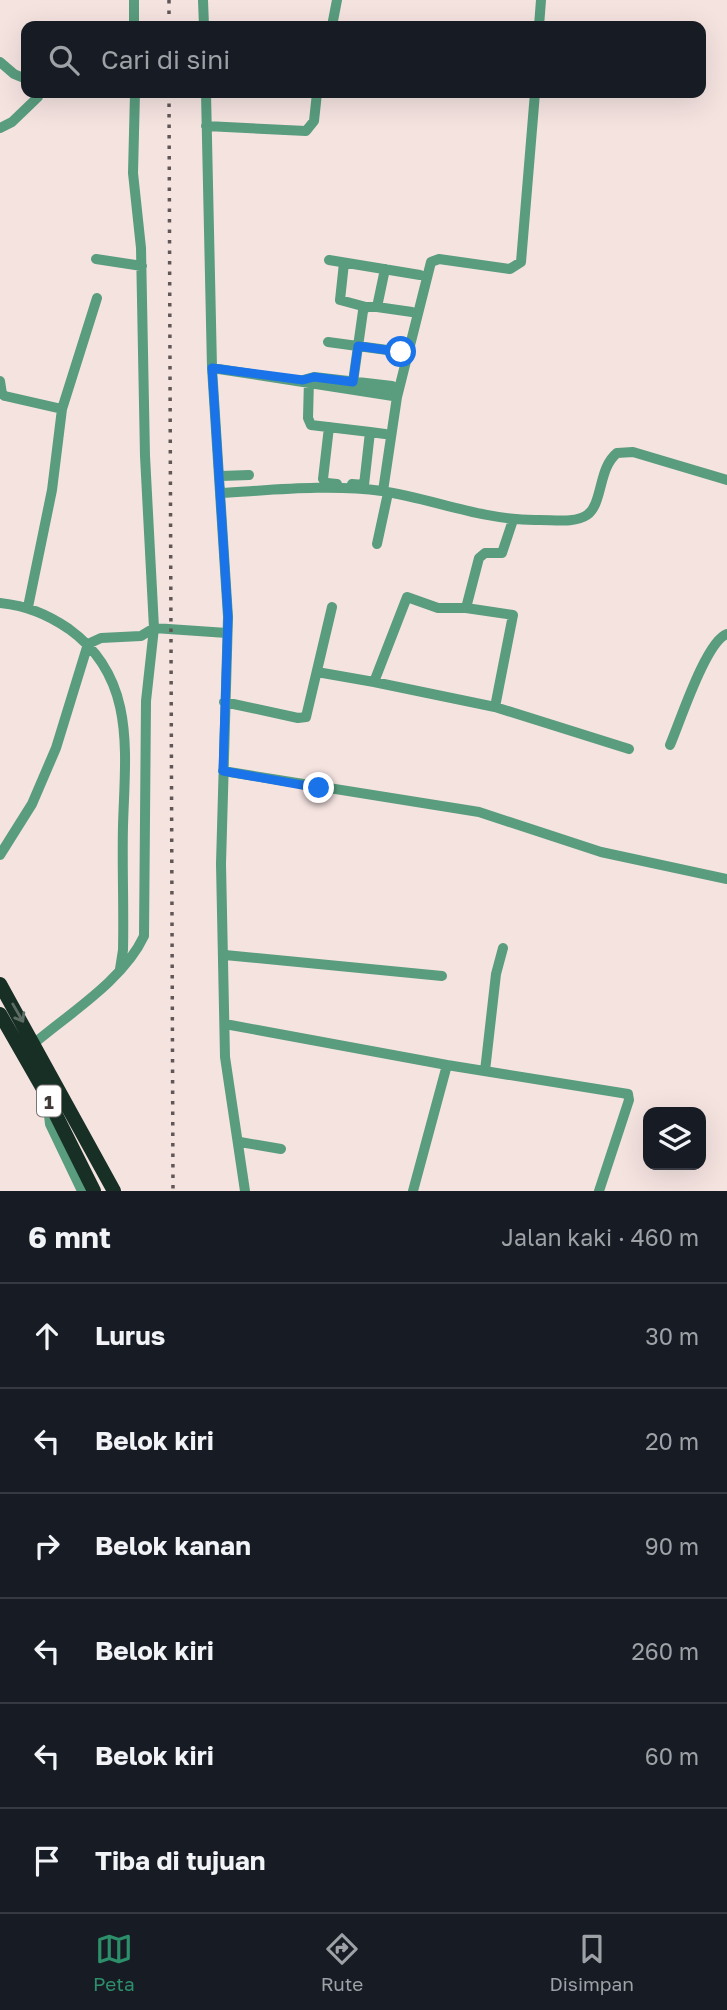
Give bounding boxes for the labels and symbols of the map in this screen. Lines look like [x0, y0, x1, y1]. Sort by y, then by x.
route start [385, 336, 416, 367]
route end [303, 772, 334, 803]
one-way arrow [11, 1002, 25, 1022]
road number: 1 [37, 1086, 61, 1116]

